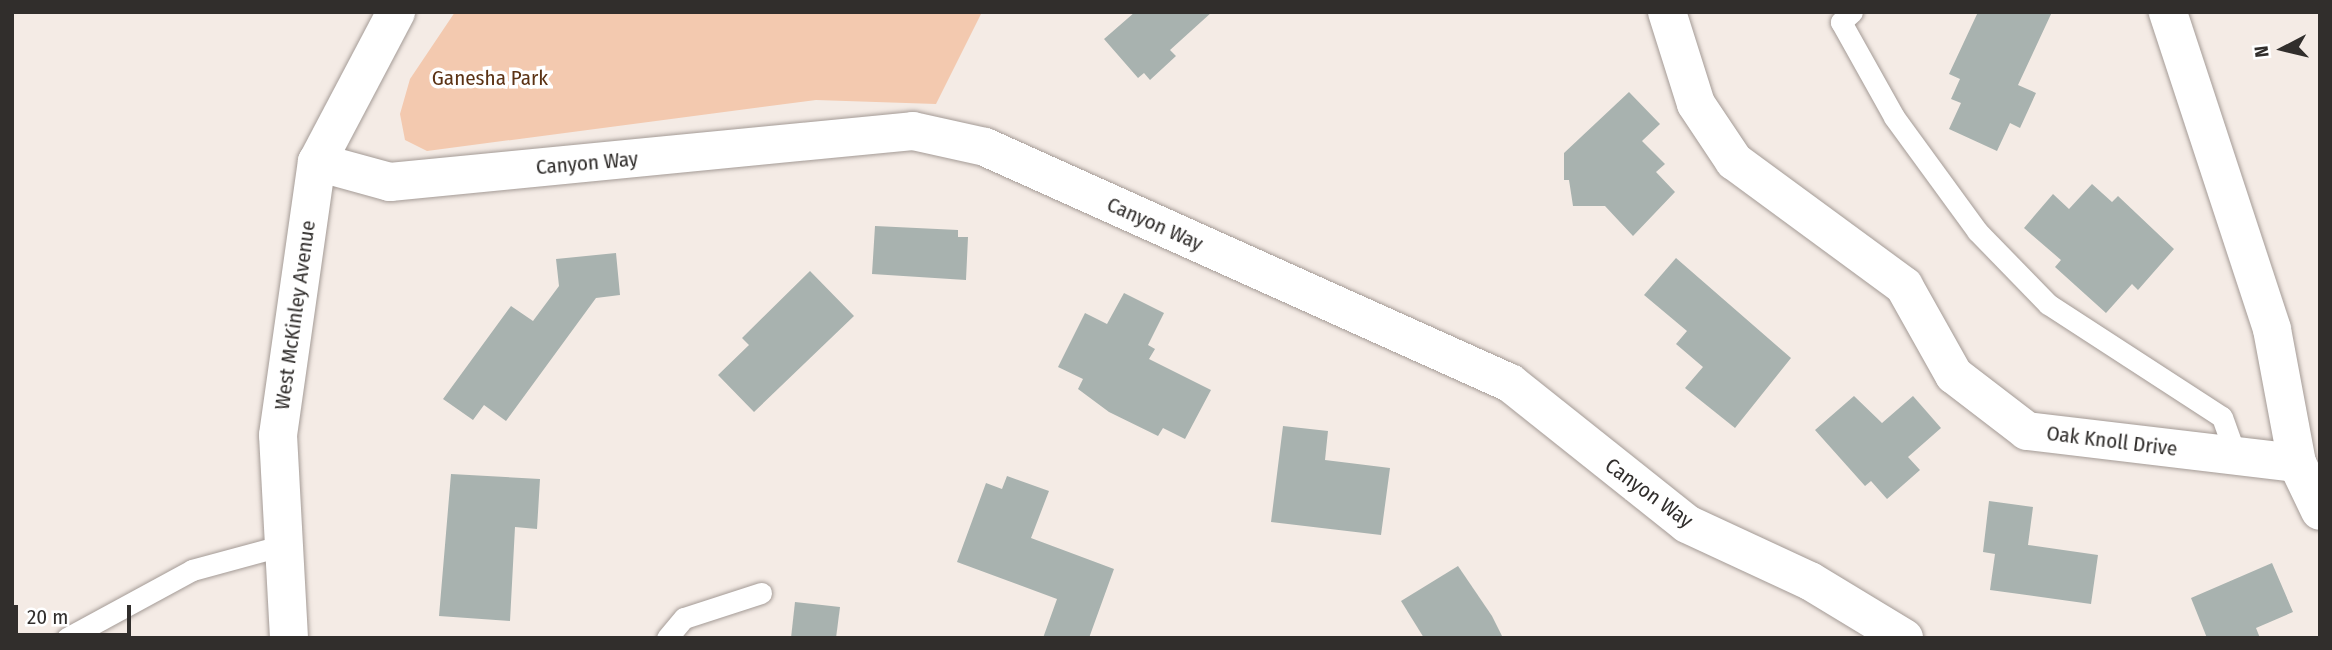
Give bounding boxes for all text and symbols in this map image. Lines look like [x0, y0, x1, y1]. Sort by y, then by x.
north arrow [2248, 14, 2318, 84]
text: N [2250, 45, 2274, 59]
park label: Ganesha Park [432, 65, 548, 91]
street label: Canyon Way [535, 146, 639, 180]
street label: Canyon Way [1103, 192, 1207, 256]
street label: West McKinley Avenue [269, 219, 321, 411]
street label: Oak Knoll Drive [2045, 420, 2179, 462]
street label: Canyon Way [1600, 453, 1698, 533]
scale bar [18, 590, 135, 634]
text: 20 m [27, 604, 68, 630]

